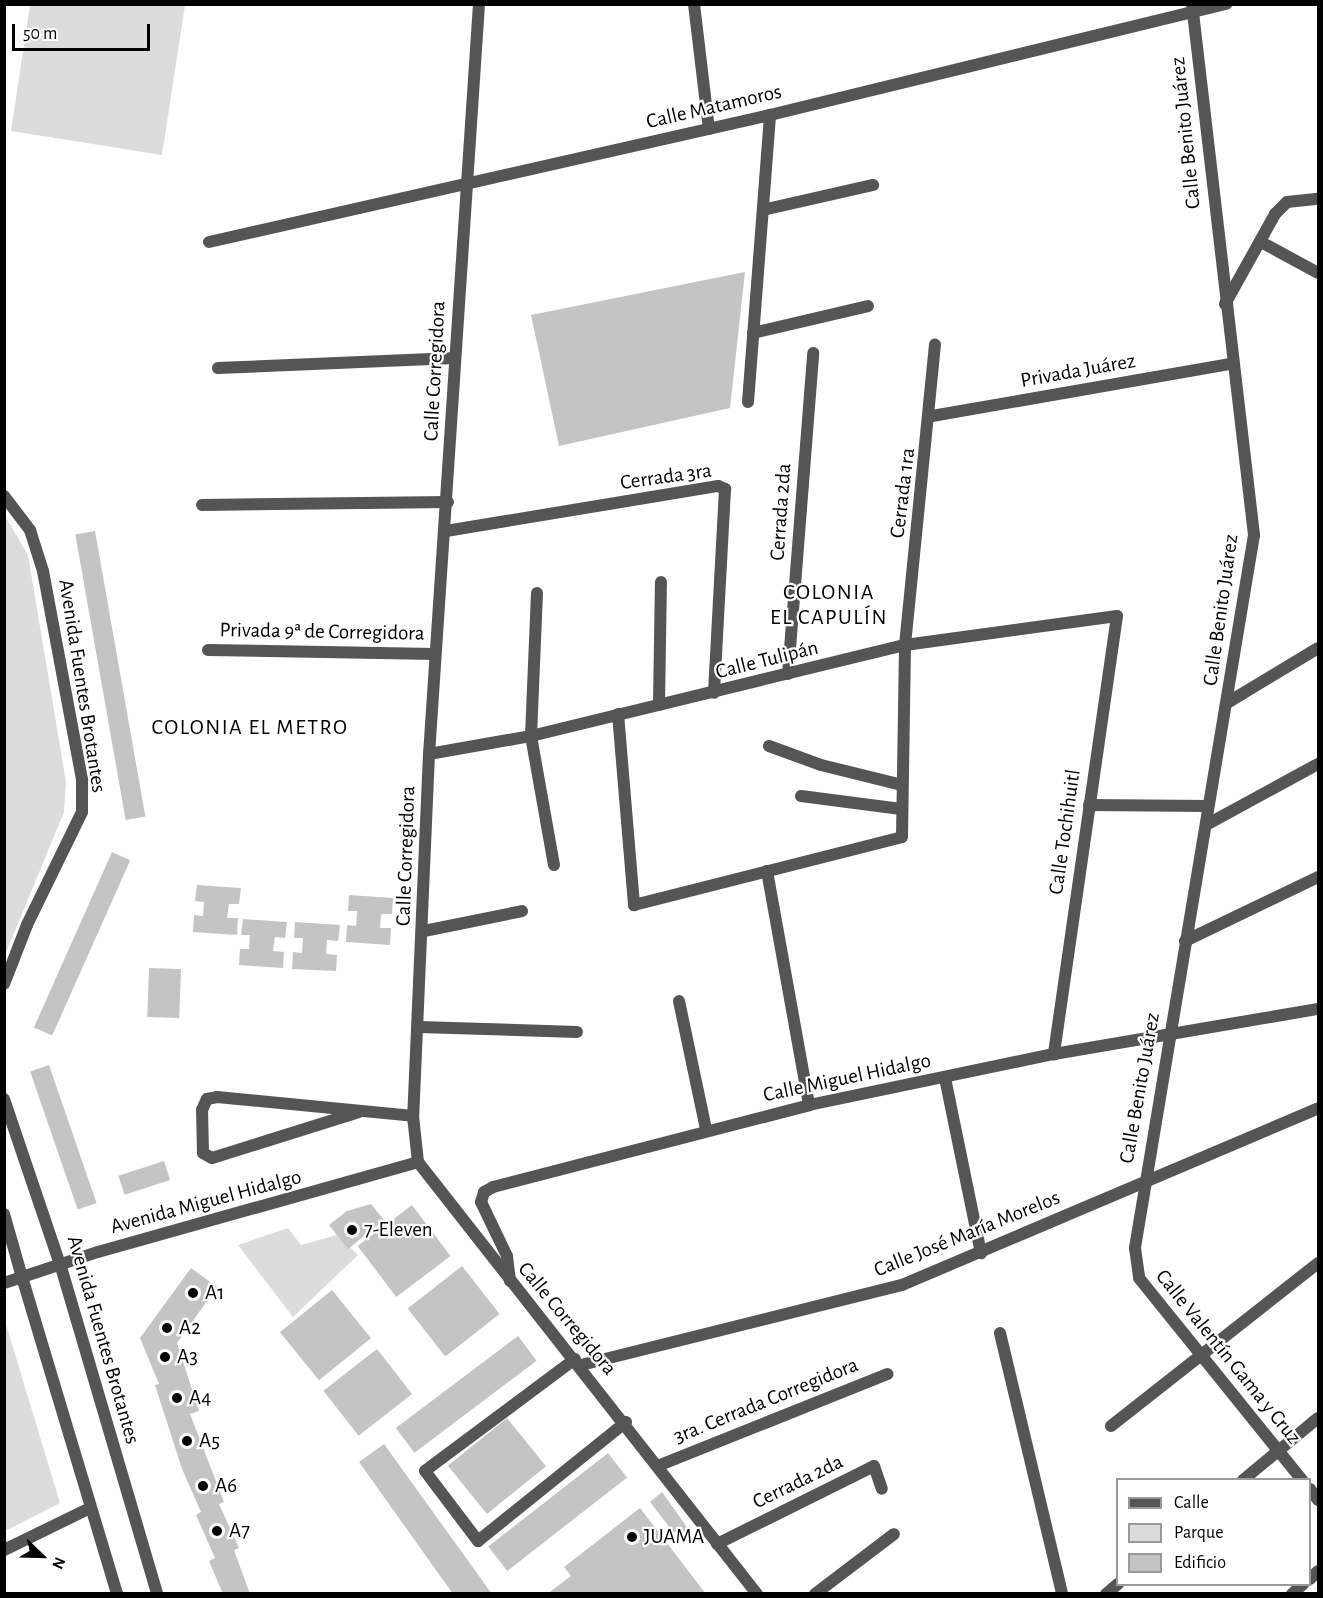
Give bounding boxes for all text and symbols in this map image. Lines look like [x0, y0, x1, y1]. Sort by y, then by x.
scale bar [15, 12, 153, 50]
text: 50 m [23, 25, 57, 43]
street label: Calle Benito Juárez [1165, 56, 1207, 210]
street label: Calle Matamoros [644, 79, 784, 135]
street label: Calle Corregidora [419, 300, 451, 442]
street label: Privada Juárez [1019, 348, 1137, 394]
street label: Cerrada 1ra [885, 446, 921, 540]
street label: Cerrada 3ra [619, 458, 713, 496]
street label: Cerrada 2da [765, 463, 797, 561]
street label: Calle Benito Juárez [1198, 533, 1244, 687]
street label: Avenida Fuentes Brotantes [53, 578, 111, 794]
district label: COLONIA EL CAPULÍN [770, 579, 888, 630]
street label: Privada 9ª de Corregidora [219, 618, 425, 646]
street label: Calle Tulipán [713, 635, 821, 685]
district label: COLONIA EL METRO [151, 715, 349, 741]
street label: Calle Tochihuitl [1044, 768, 1086, 896]
street label: Calle Corregidora [391, 785, 421, 927]
street label: Calle Benito Juárez [1114, 1011, 1166, 1165]
street label: Calle Miguel Hidalgo [761, 1048, 933, 1108]
street label: Avenida Miguel Hidalgo [108, 1164, 304, 1240]
street label: Calle José María Morelos [870, 1185, 1064, 1283]
place label: 7-Eleven [364, 1217, 433, 1243]
marker: 7-Eleven [345, 1223, 359, 1237]
street label: Avenida Fuentes Brotantes [61, 1233, 145, 1447]
street label: Calle Corregidora [512, 1257, 622, 1381]
street label: Calle Valentín Gama y Cruz [1150, 1265, 1306, 1449]
place label: A1 [205, 1280, 224, 1306]
marker: A1 [186, 1286, 200, 1300]
place label: A2 [179, 1315, 201, 1341]
marker: A2 [160, 1321, 174, 1335]
place label: A3 [177, 1344, 198, 1370]
marker: A3 [158, 1350, 172, 1364]
street label: 3ra. Cerrada Corregidora [670, 1352, 862, 1450]
place label: A4 [189, 1385, 211, 1411]
marker: A4 [170, 1391, 184, 1405]
place label: A5 [199, 1428, 220, 1454]
marker: A5 [180, 1434, 194, 1448]
street label: Cerrada 2da [749, 1449, 847, 1515]
place label: A6 [215, 1473, 237, 1499]
legend [1116, 1478, 1311, 1586]
marker: A6 [196, 1479, 210, 1493]
text: Calle [1174, 1494, 1209, 1512]
place label: A7 [229, 1518, 250, 1544]
marker: A7 [210, 1524, 224, 1538]
place label: JUAMA [644, 1524, 704, 1550]
text: Parque [1174, 1524, 1223, 1542]
north arrow [12, 1526, 72, 1586]
marker: JUAMA [625, 1530, 639, 1544]
text: Edificio [1174, 1554, 1226, 1572]
text: N [49, 1555, 68, 1571]

